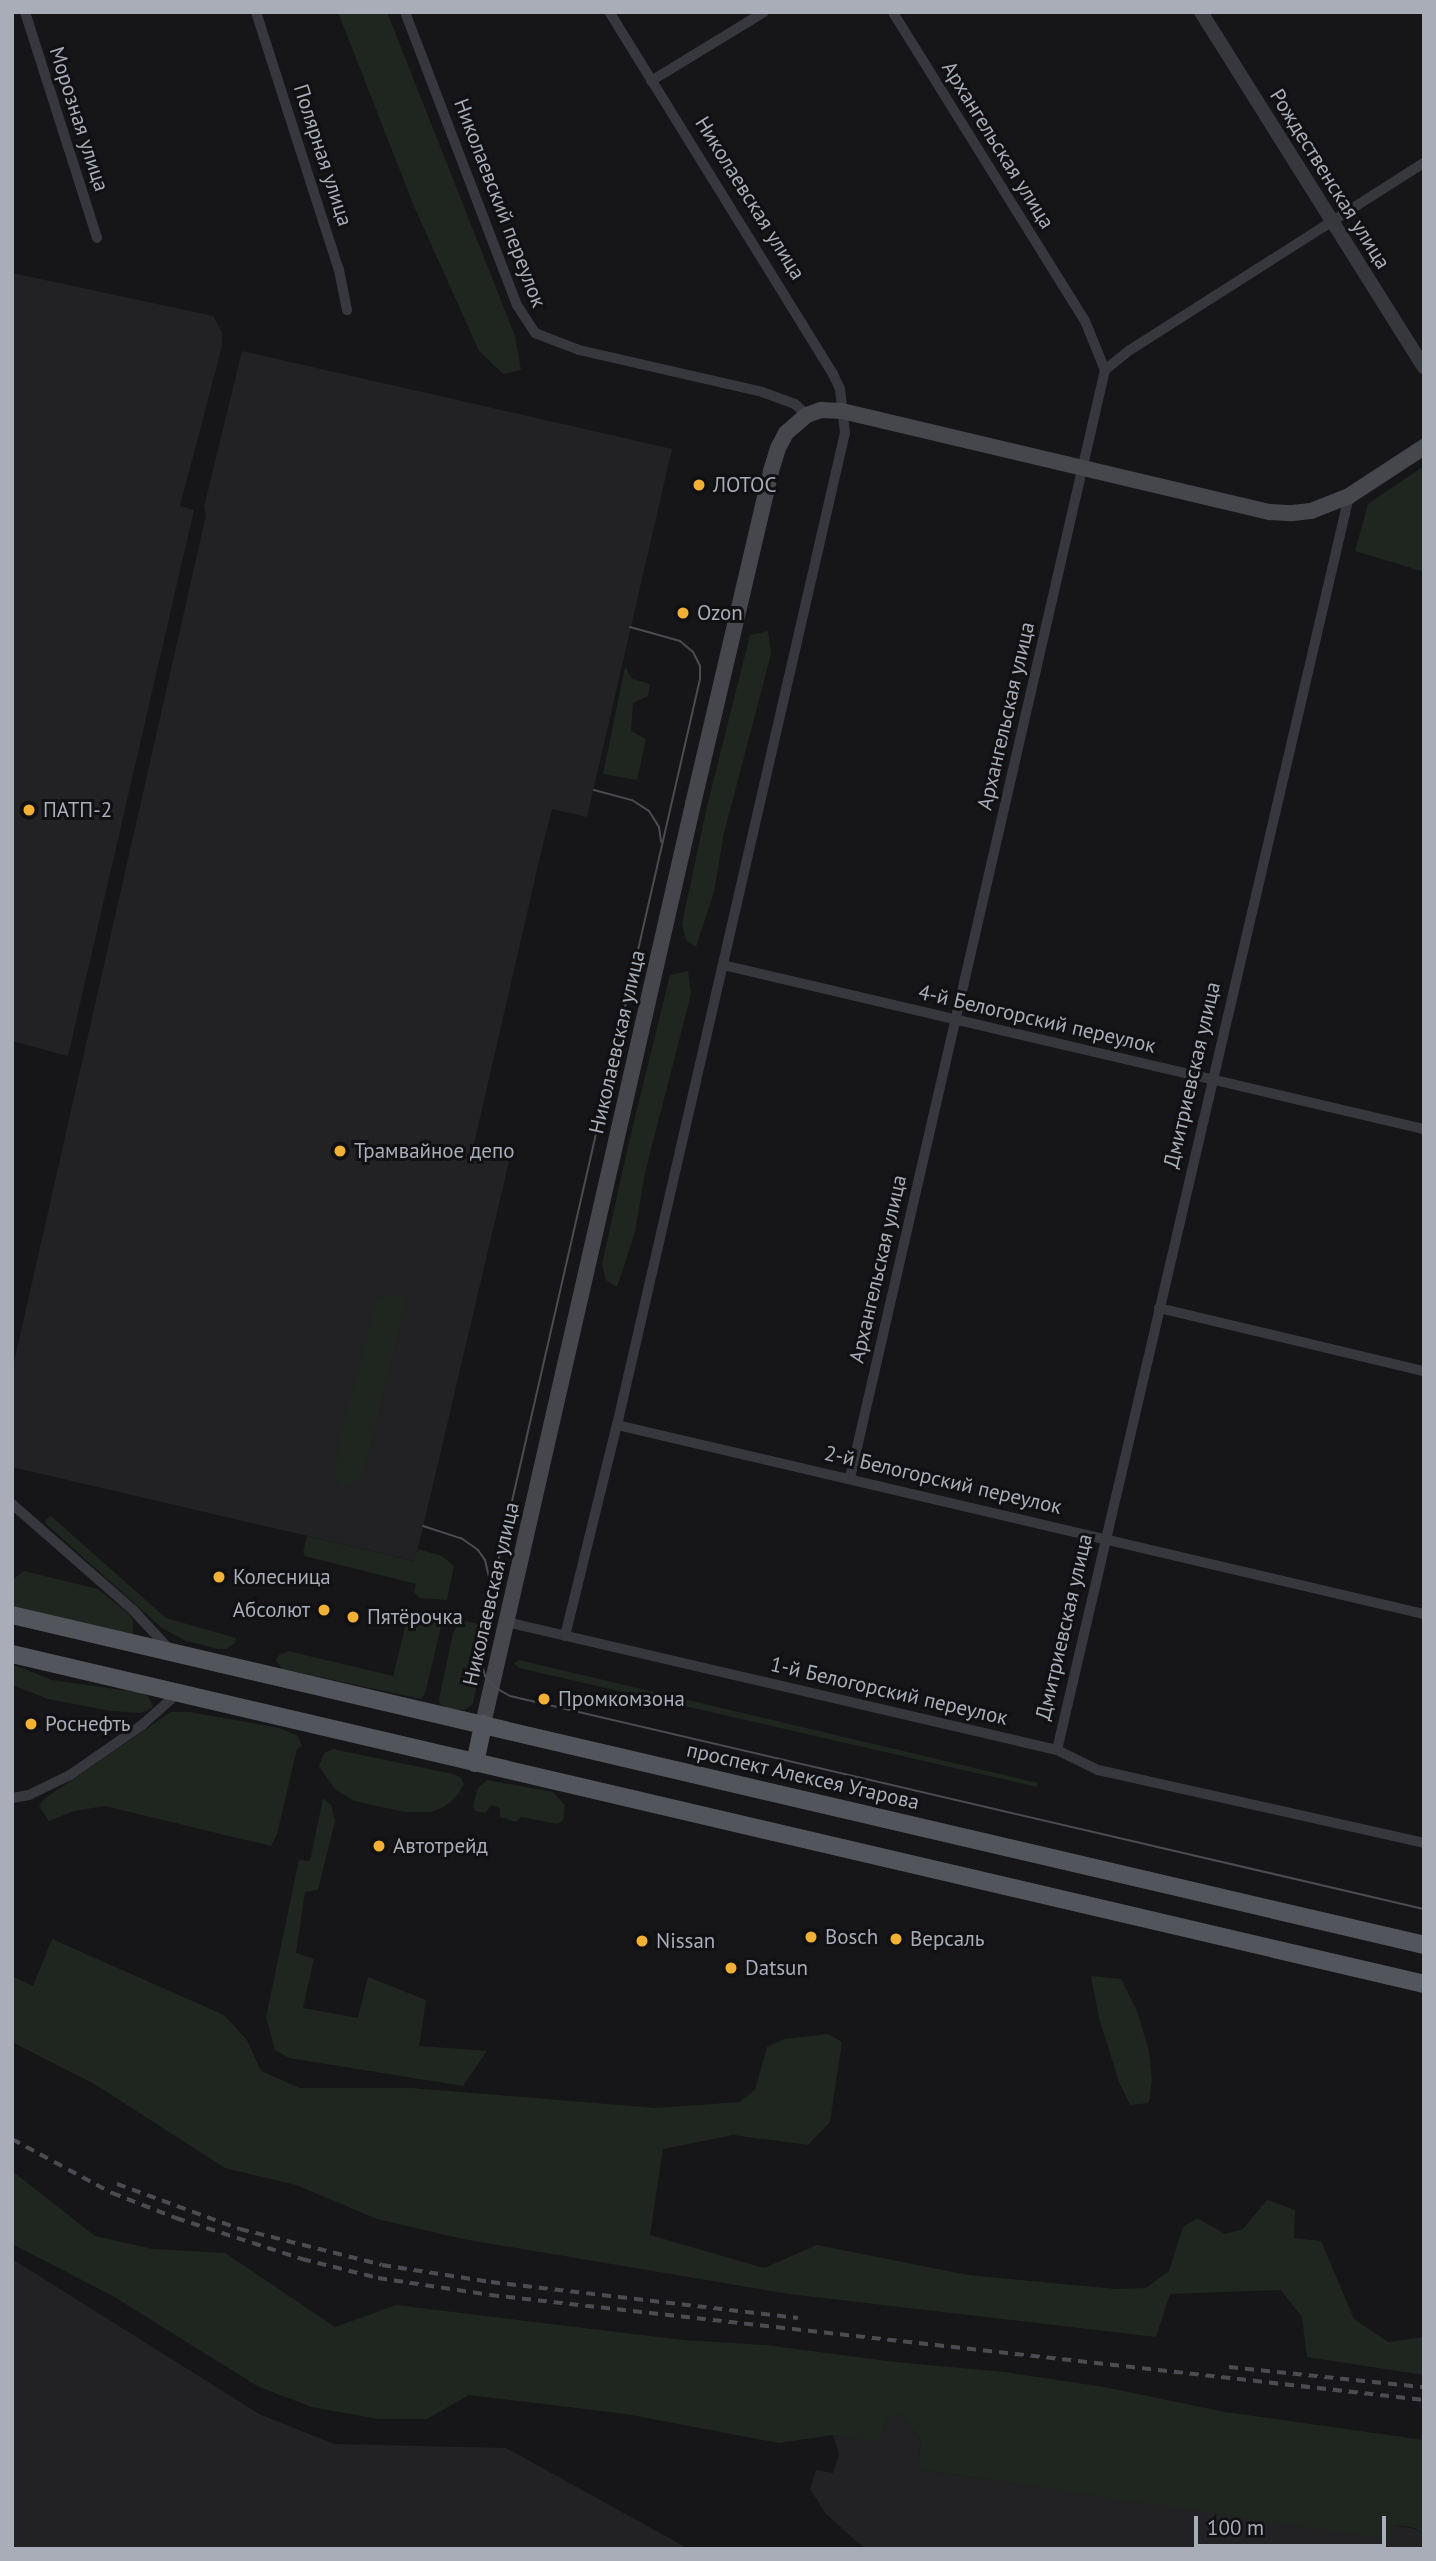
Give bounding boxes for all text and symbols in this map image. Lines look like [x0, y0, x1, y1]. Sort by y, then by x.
street label: Морозная улица [44, 44, 114, 194]
street label: Архангельская улица [936, 57, 1060, 233]
street label: Полярная улица [288, 81, 358, 229]
street label: Рождественская улица [1264, 84, 1396, 274]
street label: Николаевский переулок [449, 95, 551, 311]
street label: Николаевская улица [690, 112, 810, 284]
place label: ЛОТОС [713, 472, 776, 498]
marker: ЛОТОС [691, 477, 707, 493]
place label: Ozon [697, 600, 743, 626]
marker: Ozon [675, 605, 691, 621]
street label: Архангельская улица [972, 619, 1040, 813]
place label: ПАТП-2 [43, 797, 112, 823]
marker: ПАТП-2 [21, 802, 37, 818]
street label: Николаевская улица [584, 948, 650, 1136]
street label: 4-й Белогорский переулок [916, 979, 1158, 1059]
street label: Дмитриевская улица [1158, 979, 1226, 1171]
place label: Трамвайное депо [354, 1138, 514, 1164]
marker: Трамвайное депо [332, 1143, 348, 1159]
street label: Архангельская улица [844, 1172, 912, 1366]
street label: 2-й Белогорский переулок [822, 1440, 1064, 1520]
street label: Николаевская улица [458, 1500, 524, 1688]
street label: Дмитриевская улица [1030, 1531, 1098, 1723]
place label: Колесница [233, 1564, 331, 1590]
marker: Колесница [211, 1569, 227, 1585]
place label: Абсолют [233, 1597, 310, 1623]
marker: Абсолют [316, 1602, 332, 1618]
place label: Пятёрочка [367, 1604, 463, 1630]
marker: Пятёрочка [345, 1609, 361, 1625]
street label: 1-й Белогорский переулок [768, 1651, 1010, 1731]
place label: Промкомзона [558, 1686, 685, 1712]
marker: Промкомзона [536, 1691, 552, 1707]
place label: Роснефть [45, 1711, 131, 1737]
marker: Роснефть [23, 1716, 39, 1732]
street label: проспект Алексея Угарова [683, 1737, 923, 1815]
place label: Автотрейд [393, 1833, 488, 1859]
marker: Автотрейд [371, 1838, 387, 1854]
place label: Bosch [825, 1924, 878, 1950]
place label: Версаль [910, 1926, 984, 1952]
place label: Nissan [656, 1928, 715, 1954]
marker: Bosch [803, 1929, 819, 1945]
marker: Версаль [888, 1931, 904, 1947]
marker: Nissan [634, 1933, 650, 1949]
place label: Datsun [745, 1955, 808, 1981]
marker: Datsun [723, 1960, 739, 1976]
scale bar [1198, 2502, 1390, 2546]
text: 100 m [1207, 2514, 1264, 2541]

